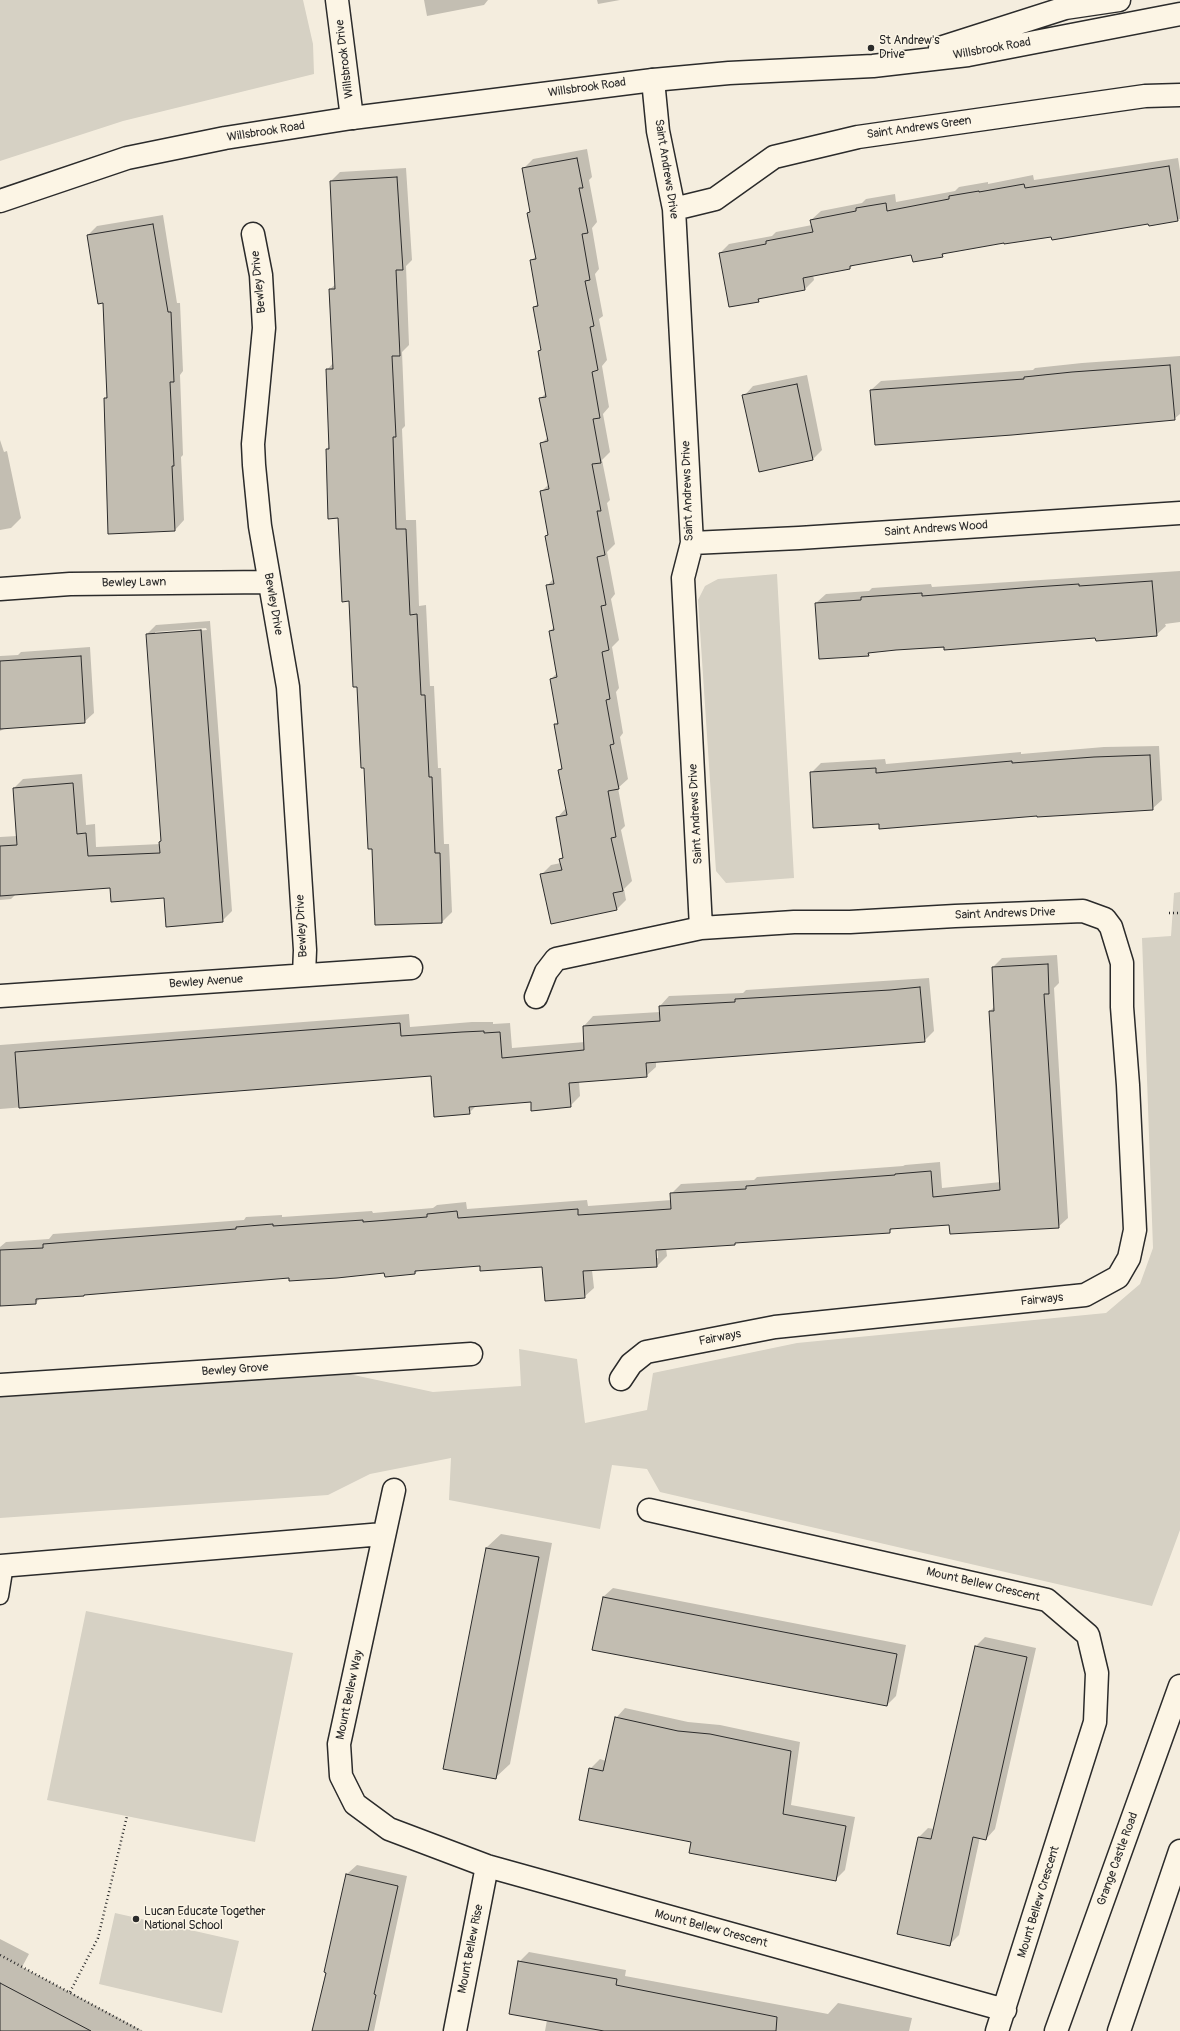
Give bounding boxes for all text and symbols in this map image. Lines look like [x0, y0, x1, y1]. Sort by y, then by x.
street label: Willsbrook Drive [333, 19, 357, 99]
place label: St Andrew's Drive [879, 34, 940, 62]
street label: Willsbrook Road [952, 35, 1032, 63]
marker: St Andrew's Drive [866, 43, 876, 53]
street label: Willsbrook Road [547, 75, 627, 101]
street label: Saint Andrews Green [866, 114, 972, 142]
street label: Saint Andrews Drive [651, 118, 681, 220]
street label: Willsbrook Road [226, 119, 306, 145]
street label: Bewley Drive [249, 250, 269, 314]
street label: Saint Andrews Drive [679, 440, 697, 542]
street label: Saint Andrews Wood [884, 518, 988, 540]
street label: Bewley Drive [260, 572, 286, 636]
street label: Bewley Lawn [102, 575, 166, 591]
street label: Saint Andrews Drive [686, 763, 706, 865]
street label: Bewley Drive [293, 894, 311, 958]
street label: Saint Andrews Drive [954, 905, 1056, 923]
street label: Bewley Avenue [168, 972, 244, 992]
street label: Fairways [1020, 1291, 1064, 1309]
street label: Fairways [698, 1327, 742, 1349]
street label: Bewley Grove [201, 1360, 269, 1380]
street label: Mount Bellew Crescent [925, 1565, 1041, 1605]
street label: Mount Bellew Way [333, 1649, 367, 1741]
street label: Grange Castle Road [1094, 1810, 1142, 1908]
street label: Mount Bellew Crescent [1015, 1844, 1063, 1960]
street label: Mount Bellew Rise [455, 1903, 487, 1995]
place label: Lucan Educate Together National School [144, 1905, 266, 1933]
street label: Mount Bellew Crescent [653, 1907, 769, 1951]
marker: Lucan Educate Together National School [131, 1914, 141, 1924]

